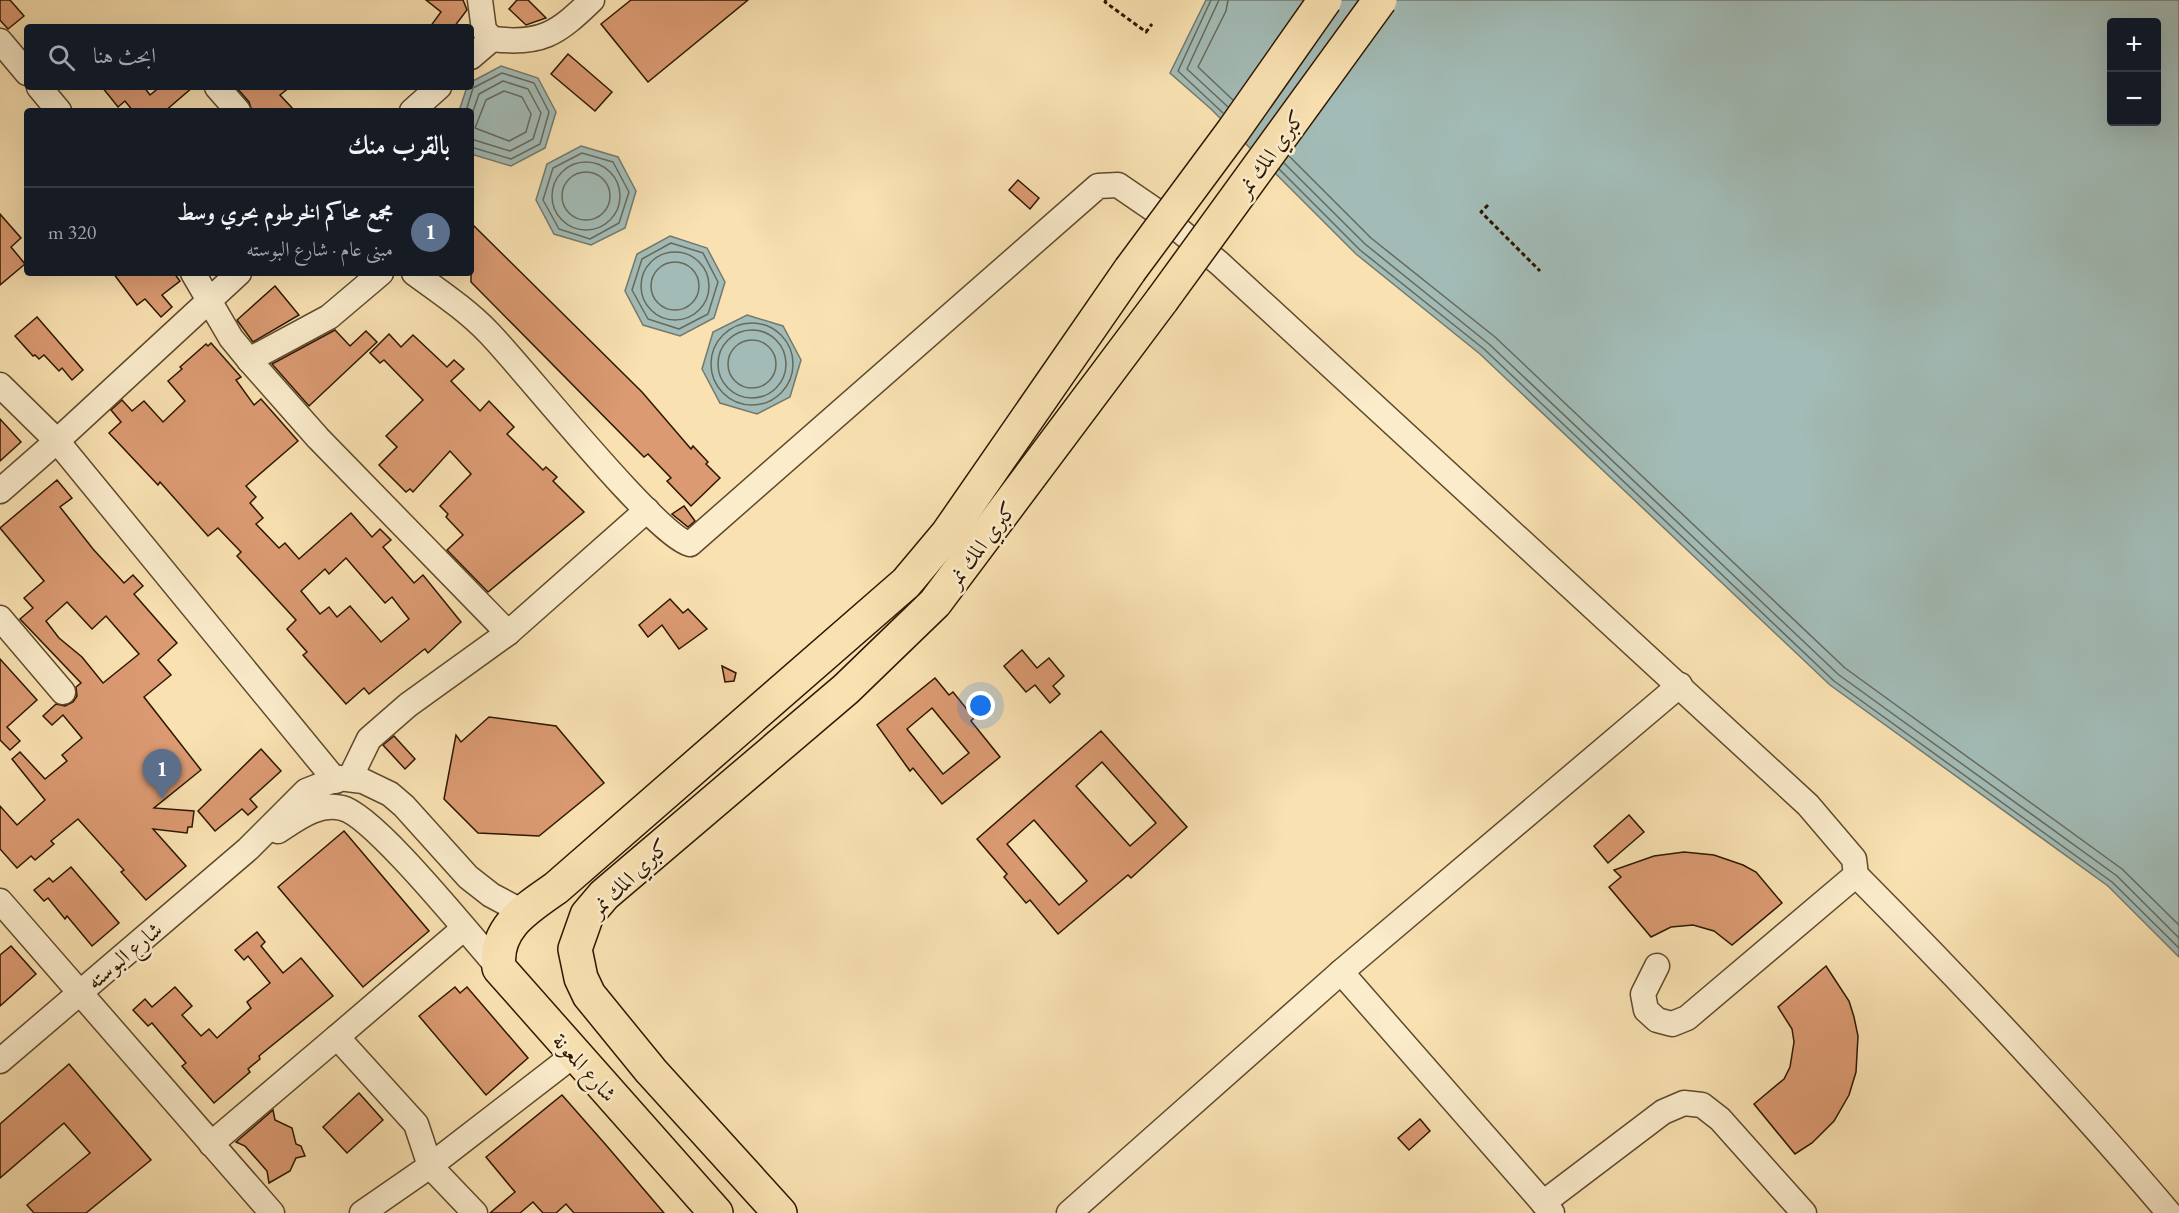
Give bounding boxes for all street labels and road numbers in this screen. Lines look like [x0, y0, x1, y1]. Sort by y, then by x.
street label: كبري المك نمر [1228, 104, 1314, 206]
street label: كبري المك نمر [939, 496, 1025, 596]
street label: كبري المك نمر [582, 832, 677, 926]
street label: شارع البوسته [80, 915, 171, 999]
street label: شارع المعونة [543, 1027, 623, 1111]

